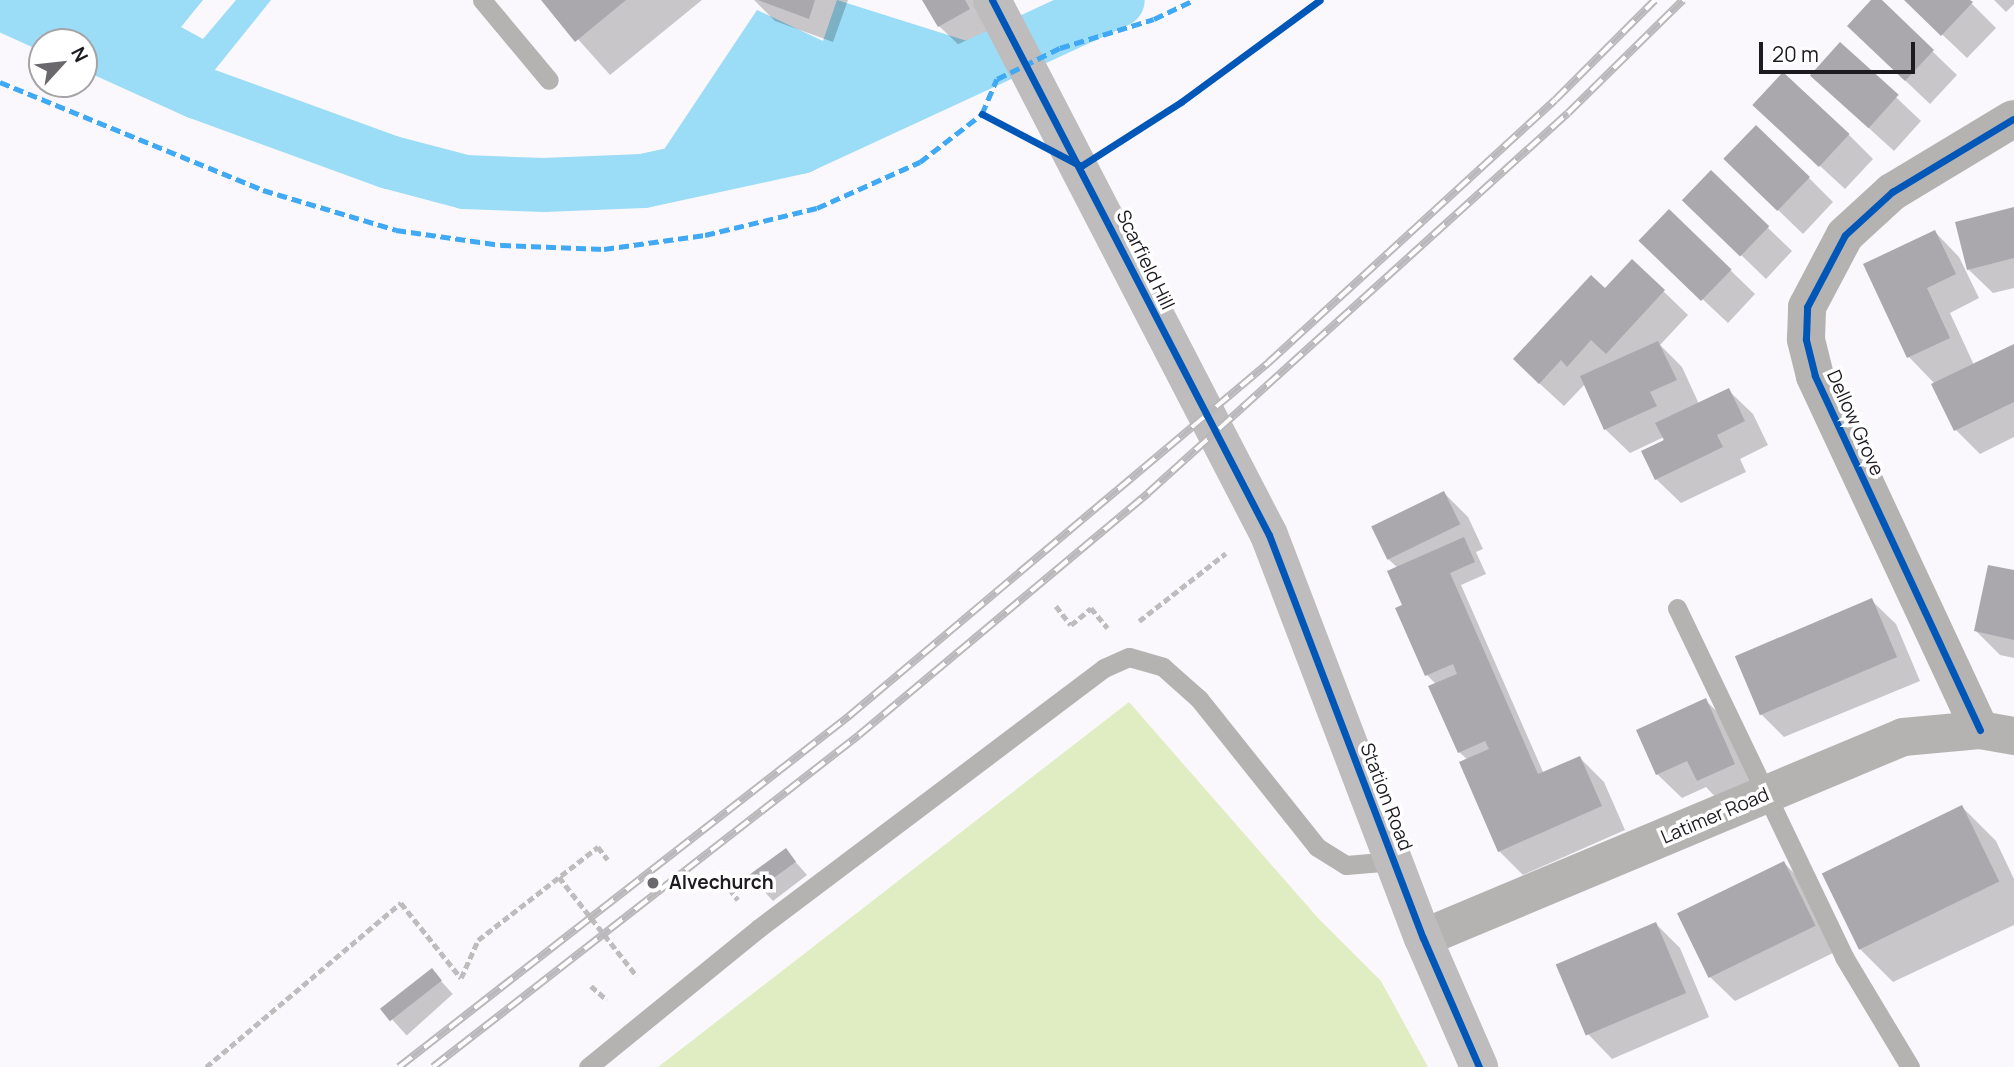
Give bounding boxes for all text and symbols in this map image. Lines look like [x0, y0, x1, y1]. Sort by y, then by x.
north arrow [28, 28, 98, 98]
scale bar [1762, 28, 1918, 72]
text: 20 m [1772, 40, 1819, 68]
text: N [65, 42, 95, 66]
street label: Scarfield Hill [1111, 206, 1179, 314]
street label: Dellow Grove [1822, 367, 1888, 479]
street label: Station Road [1355, 740, 1417, 854]
street label: Latimer Road [1658, 783, 1772, 849]
place label: Alvechurch [669, 872, 774, 894]
marker: Alvechurch [643, 873, 663, 893]

